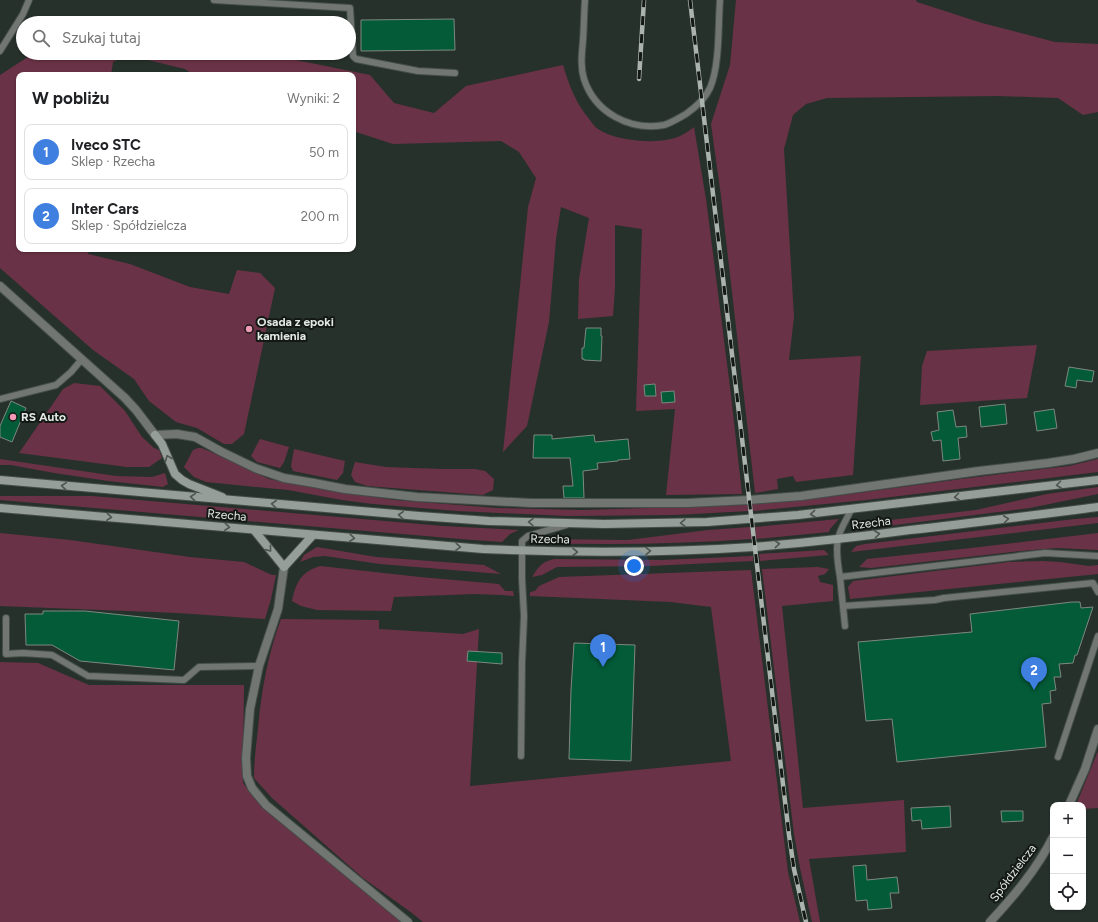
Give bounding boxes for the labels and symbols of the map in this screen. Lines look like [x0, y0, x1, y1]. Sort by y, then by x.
place label: Osada z epoki kamienia [257, 315, 334, 343]
marker: Osada z epoki kamienia [244, 324, 254, 334]
place label: RS Auto [21, 410, 66, 424]
marker: RS Auto [8, 412, 18, 422]
one-way arrow [165, 454, 173, 461]
one-way arrow [1056, 480, 1062, 489]
one-way arrow [61, 481, 67, 490]
one-way arrow [954, 492, 960, 501]
one-way arrow [190, 493, 196, 502]
one-way arrow [271, 500, 277, 509]
street label: Rzecha [207, 506, 247, 524]
one-way arrow [810, 509, 816, 518]
one-way arrow [398, 510, 404, 519]
one-way arrow [106, 513, 112, 522]
street label: Rzecha [851, 514, 891, 532]
one-way arrow [1003, 515, 1009, 524]
one-way arrow [528, 518, 534, 527]
one-way arrow [680, 518, 686, 527]
one-way arrow [224, 523, 230, 532]
one-way arrow [874, 530, 880, 539]
street label: Rzecha [530, 532, 570, 546]
one-way arrow [348, 534, 355, 543]
one-way arrow [774, 540, 780, 549]
one-way arrow [455, 542, 461, 551]
one-way arrow [264, 544, 271, 551]
one-way arrow [645, 547, 651, 555]
one-way arrow [572, 548, 578, 556]
your location [624, 556, 644, 576]
pin: 1 [590, 634, 616, 667]
pin: 2 [1021, 657, 1047, 690]
street label: Spółdzielcza [987, 842, 1039, 904]

